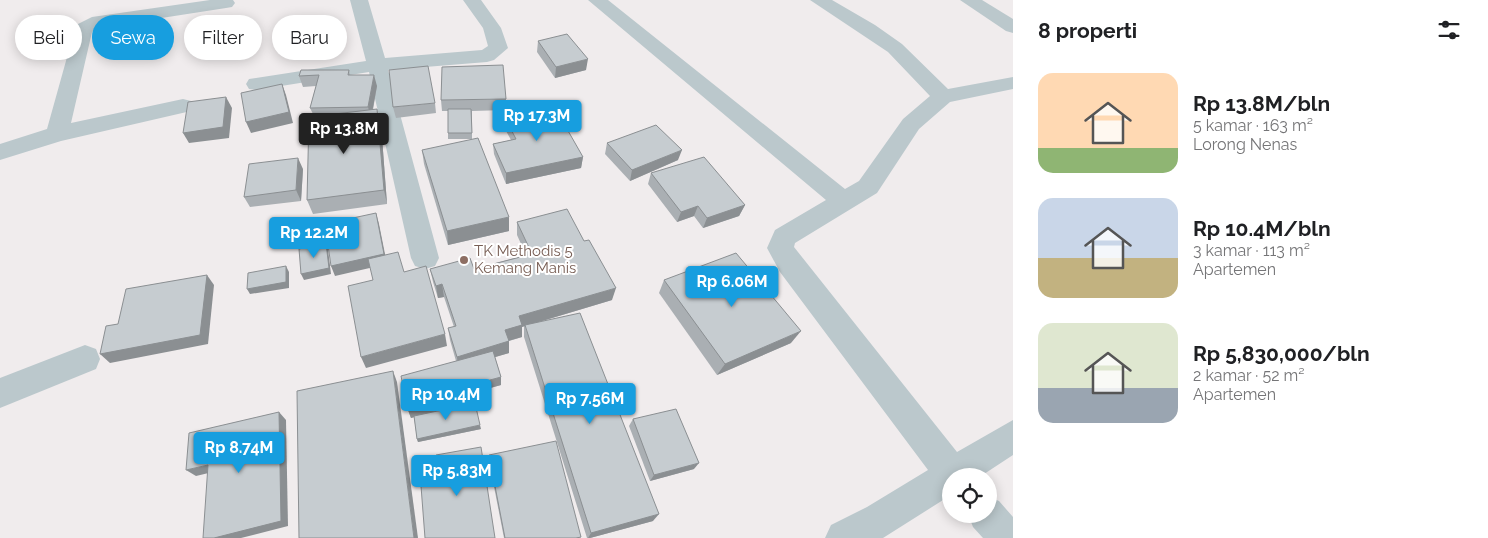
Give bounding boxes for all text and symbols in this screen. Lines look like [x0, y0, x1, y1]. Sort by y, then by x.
chip: Beli [15, 15, 82, 60]
chip: Sewa [92, 15, 174, 60]
chip: Filter [184, 15, 262, 60]
chip: Baru [272, 15, 347, 60]
icon: filters [1435, 16, 1463, 44]
text: 8 properti [1038, 18, 1137, 43]
text: Rp 13.8M/bln [1193, 91, 1330, 116]
icon: home [1078, 93, 1138, 153]
pin: Rp 17.3M [485, 100, 589, 142]
text: Rp 17.3M [504, 106, 570, 125]
pin: Rp 13.8M [292, 112, 396, 155]
text: 5 kamar · 163 m² [1193, 116, 1313, 135]
text: Rp 13.8M [310, 119, 378, 138]
text: Lorong Nenas [1193, 135, 1297, 154]
pin: Rp 12.2M [262, 216, 366, 259]
text: Rp 10.4M/bln [1193, 216, 1331, 241]
icon: home [1078, 218, 1138, 278]
text: Rp 12.2M [280, 223, 348, 242]
text: 3 kamar · 113 m² [1193, 241, 1310, 260]
place label: TK Methodis 5 Kemang Manis [474, 242, 576, 277]
marker: TK Methodis 5 Kemang Manis [458, 254, 470, 266]
text: Apartemen [1193, 260, 1276, 279]
pin: Rp 6.06M [680, 266, 784, 308]
text: Rp 6.06M [696, 272, 768, 291]
text: Rp 5,830,000/bln [1193, 341, 1370, 366]
icon: home [1078, 343, 1138, 403]
text: 2 kamar · 52 m² [1193, 366, 1304, 385]
pin: Rp 10.4M [394, 378, 498, 421]
pin: Rp 7.56M [538, 382, 642, 425]
text: Rp 10.4M [412, 385, 480, 404]
text: Apartemen [1193, 385, 1276, 404]
text: Rp 7.56M [556, 389, 624, 408]
pin: Rp 8.74M [187, 432, 291, 474]
text: Rp 8.74M [205, 438, 273, 457]
pin: Rp 5.83M [405, 454, 509, 497]
text: Rp 5.83M [422, 461, 492, 480]
map controls [942, 468, 997, 523]
button: locate [942, 468, 997, 523]

